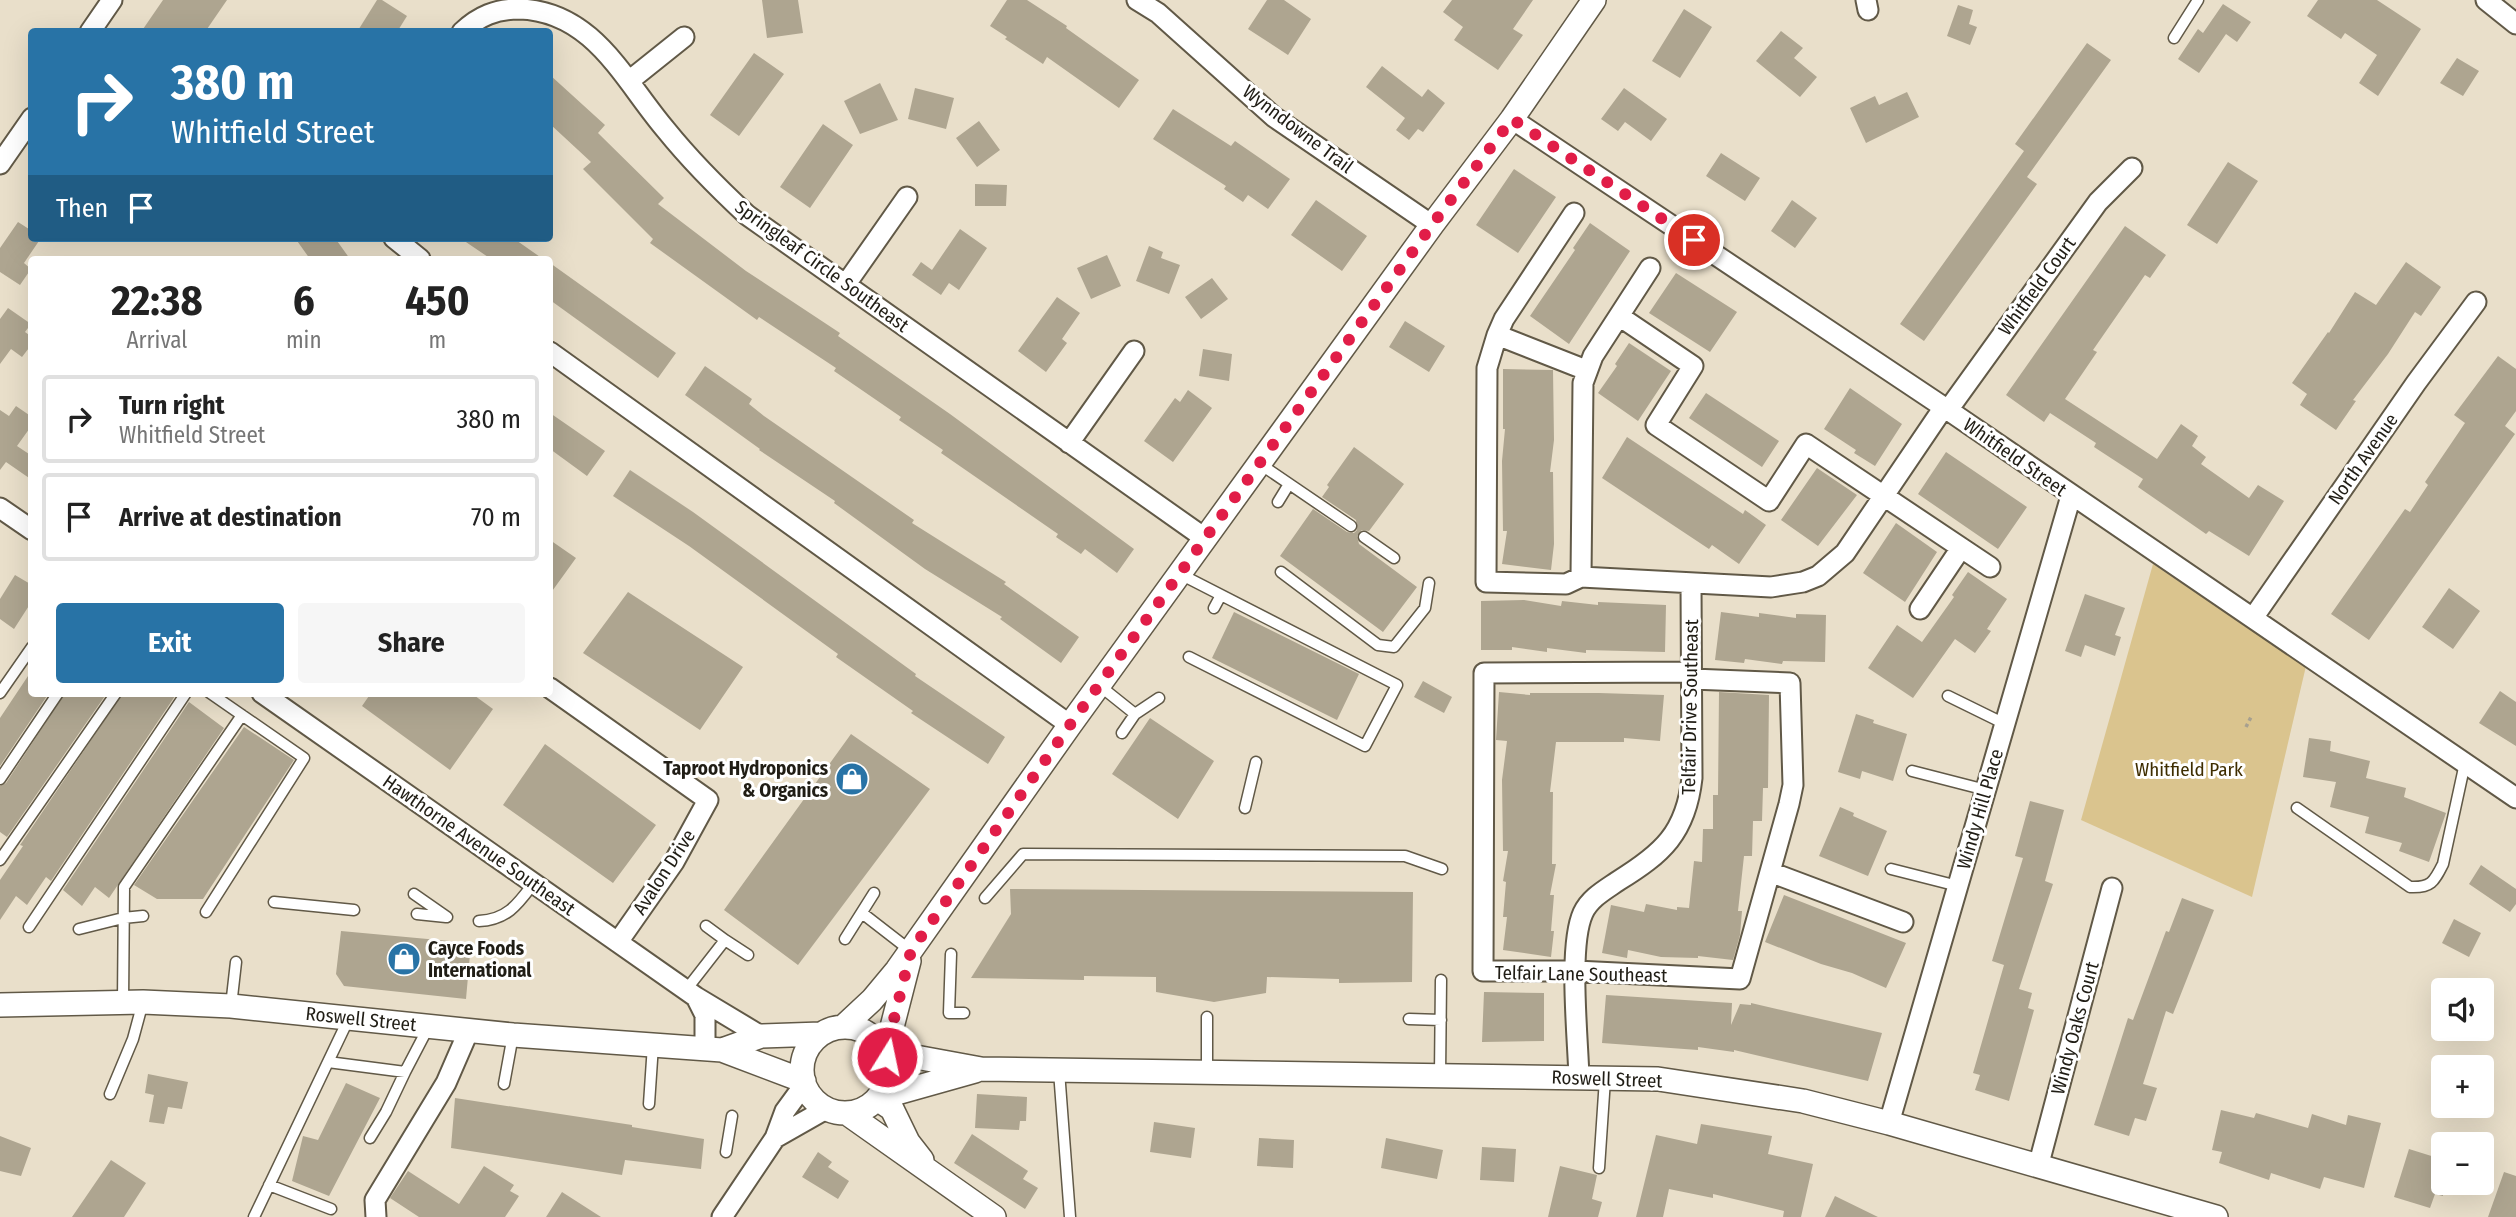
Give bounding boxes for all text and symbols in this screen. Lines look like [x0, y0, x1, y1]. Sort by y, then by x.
text: 380 m [171, 53, 294, 112]
icon: right [56, 56, 147, 147]
street label: Wynndowne Trail [1238, 80, 1358, 178]
text: Whitfield Street [171, 113, 375, 151]
icon: arrive [122, 189, 160, 227]
text: Then [56, 193, 108, 224]
street label: Springleaf Circle Southeast [731, 195, 914, 337]
pin [1664, 210, 1724, 270]
icon: arrive [1675, 221, 1713, 259]
street label: Whitfield Court [1994, 232, 2081, 340]
text: 22:38 [111, 276, 203, 326]
text: 6 [293, 276, 315, 326]
text: 450 [405, 276, 470, 326]
text: Arrival [126, 326, 187, 354]
text: min [286, 326, 322, 354]
text: m [428, 326, 446, 354]
text: Turn right [119, 390, 225, 421]
icon: right [60, 400, 98, 438]
text: 380 m [457, 404, 521, 435]
street label: North Avenue [2323, 409, 2403, 509]
street label: Whitfield Street [1959, 413, 2072, 502]
text: Whitfield Street [119, 421, 265, 449]
icon: arrive [60, 498, 98, 536]
text: Arrive at destination [119, 502, 342, 533]
text: 70 m [471, 502, 521, 533]
button: Exit [56, 603, 284, 683]
button: Share [298, 603, 525, 683]
street label: Telfair Drive Southeast [1677, 618, 1703, 795]
street label: Windy Hill Place [1952, 746, 2008, 872]
place label: Taproot Hydroponics & Organics [663, 757, 829, 802]
park label: Whitfield Park [2135, 758, 2243, 781]
shop icon: Taproot Hydroponics & Organics [833, 760, 871, 798]
street label: Hawthorne Avenue Southeast [378, 770, 580, 921]
street label: Avalon Drive [628, 825, 700, 919]
place label: Cayce Foods International [428, 937, 532, 982]
shop icon: Cayce Foods International [385, 940, 423, 978]
street label: Windy Oaks Court [2046, 958, 2104, 1097]
street label: Telfair Lane Southeast [1495, 961, 1668, 987]
map controls [2431, 978, 2494, 1195]
button: sound [2431, 978, 2494, 1041]
street label: Roswell Street [305, 1002, 418, 1036]
position arrow [850, 1020, 924, 1094]
button: + [2431, 1055, 2494, 1118]
street label: Roswell Street [1551, 1066, 1664, 1092]
button: − [2431, 1132, 2494, 1195]

